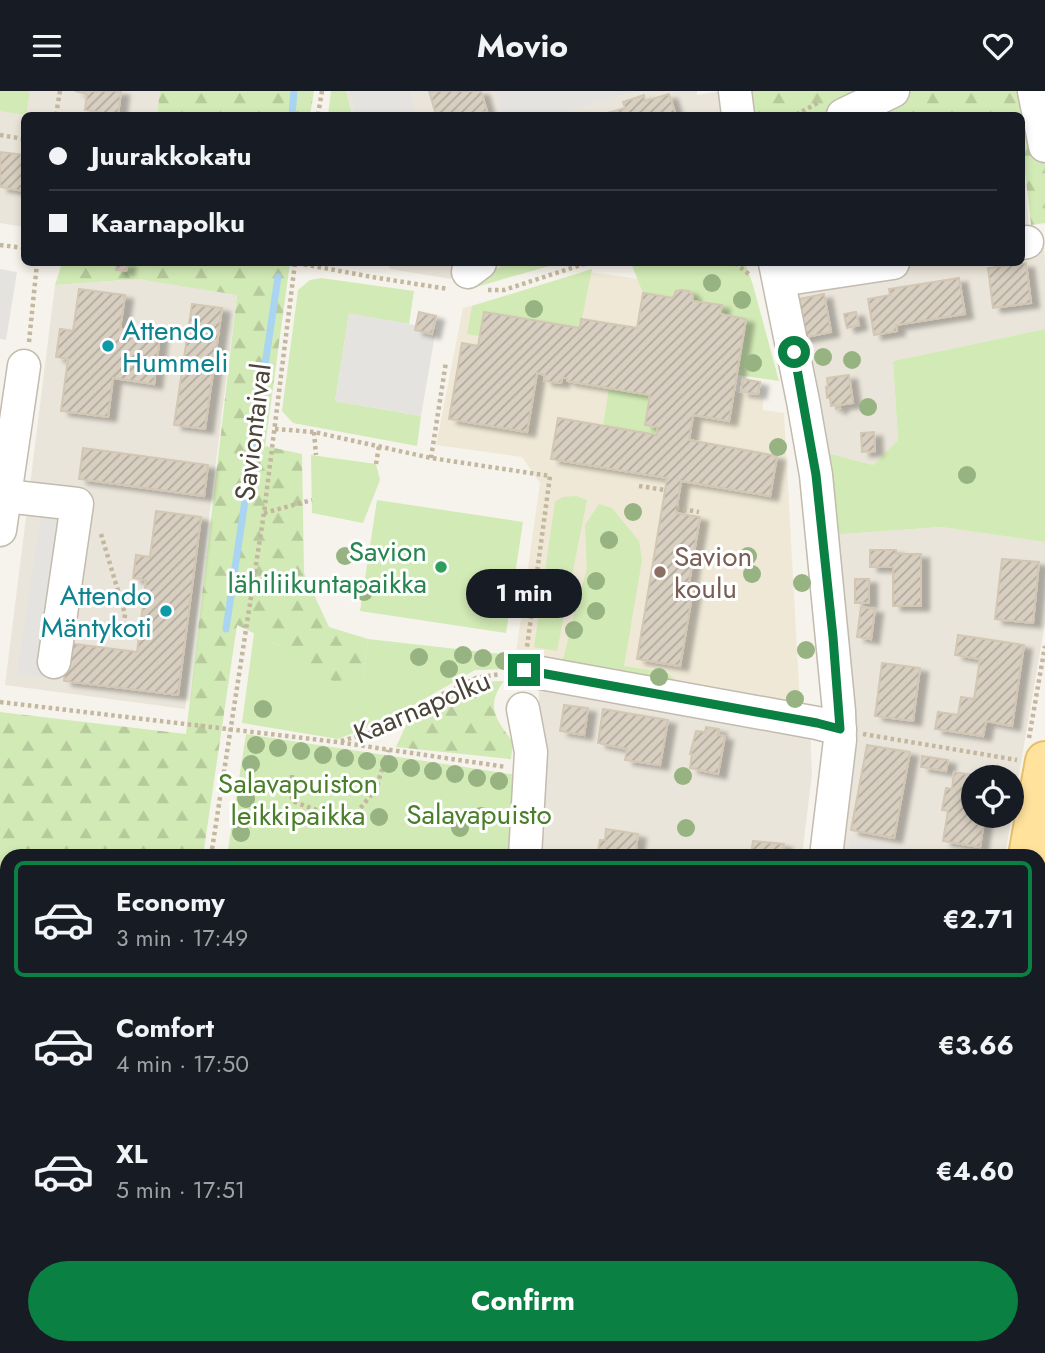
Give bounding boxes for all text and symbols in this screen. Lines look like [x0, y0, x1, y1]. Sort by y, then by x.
text: Movio [477, 23, 568, 69]
icon: menu [28, 27, 66, 65]
icon: heart [979, 27, 1017, 65]
text: Juurakkokatu [91, 137, 251, 175]
text: Kaarnapolku [91, 204, 245, 242]
place label: Attendo Hummeli [122, 310, 229, 383]
route start [778, 336, 810, 368]
marker: Attendo Hummeli [100, 338, 116, 354]
street label: Saviontaival [224, 361, 282, 503]
place label: Savion lähiliikuntapaikka [228, 531, 427, 604]
place label: Savion koulu [674, 536, 752, 609]
marker: Savion lähiliikuntapaikka [433, 559, 449, 575]
marker: Savion koulu [652, 564, 668, 580]
callout: 1 min [466, 568, 582, 617]
place label: Attendo Mäntykoti [41, 575, 152, 648]
text: 1 min [495, 576, 553, 610]
marker: Attendo Mäntykoti [158, 603, 174, 619]
route end [508, 654, 540, 686]
street label: Kaarnapolku [347, 660, 497, 754]
park label: Salavapuiston leikkipaikka [218, 763, 378, 836]
map controls [961, 765, 1024, 828]
button: locate [961, 765, 1024, 828]
park label: Salavapuisto [406, 794, 552, 835]
text: Economy [116, 883, 225, 921]
icon: car [32, 888, 95, 951]
text: €2.71 [943, 900, 1014, 938]
text: 3 min · 17:49 [116, 921, 248, 955]
text: Comfort [116, 1009, 214, 1047]
icon: car [32, 1014, 95, 1077]
text: €3.66 [938, 1026, 1014, 1064]
text: 4 min · 17:50 [116, 1047, 249, 1081]
text: XL [116, 1135, 148, 1173]
icon: car [32, 1140, 95, 1203]
text: €4.60 [936, 1152, 1014, 1190]
text: 5 min · 17:51 [116, 1173, 245, 1207]
button: Confirm [28, 1261, 1018, 1341]

